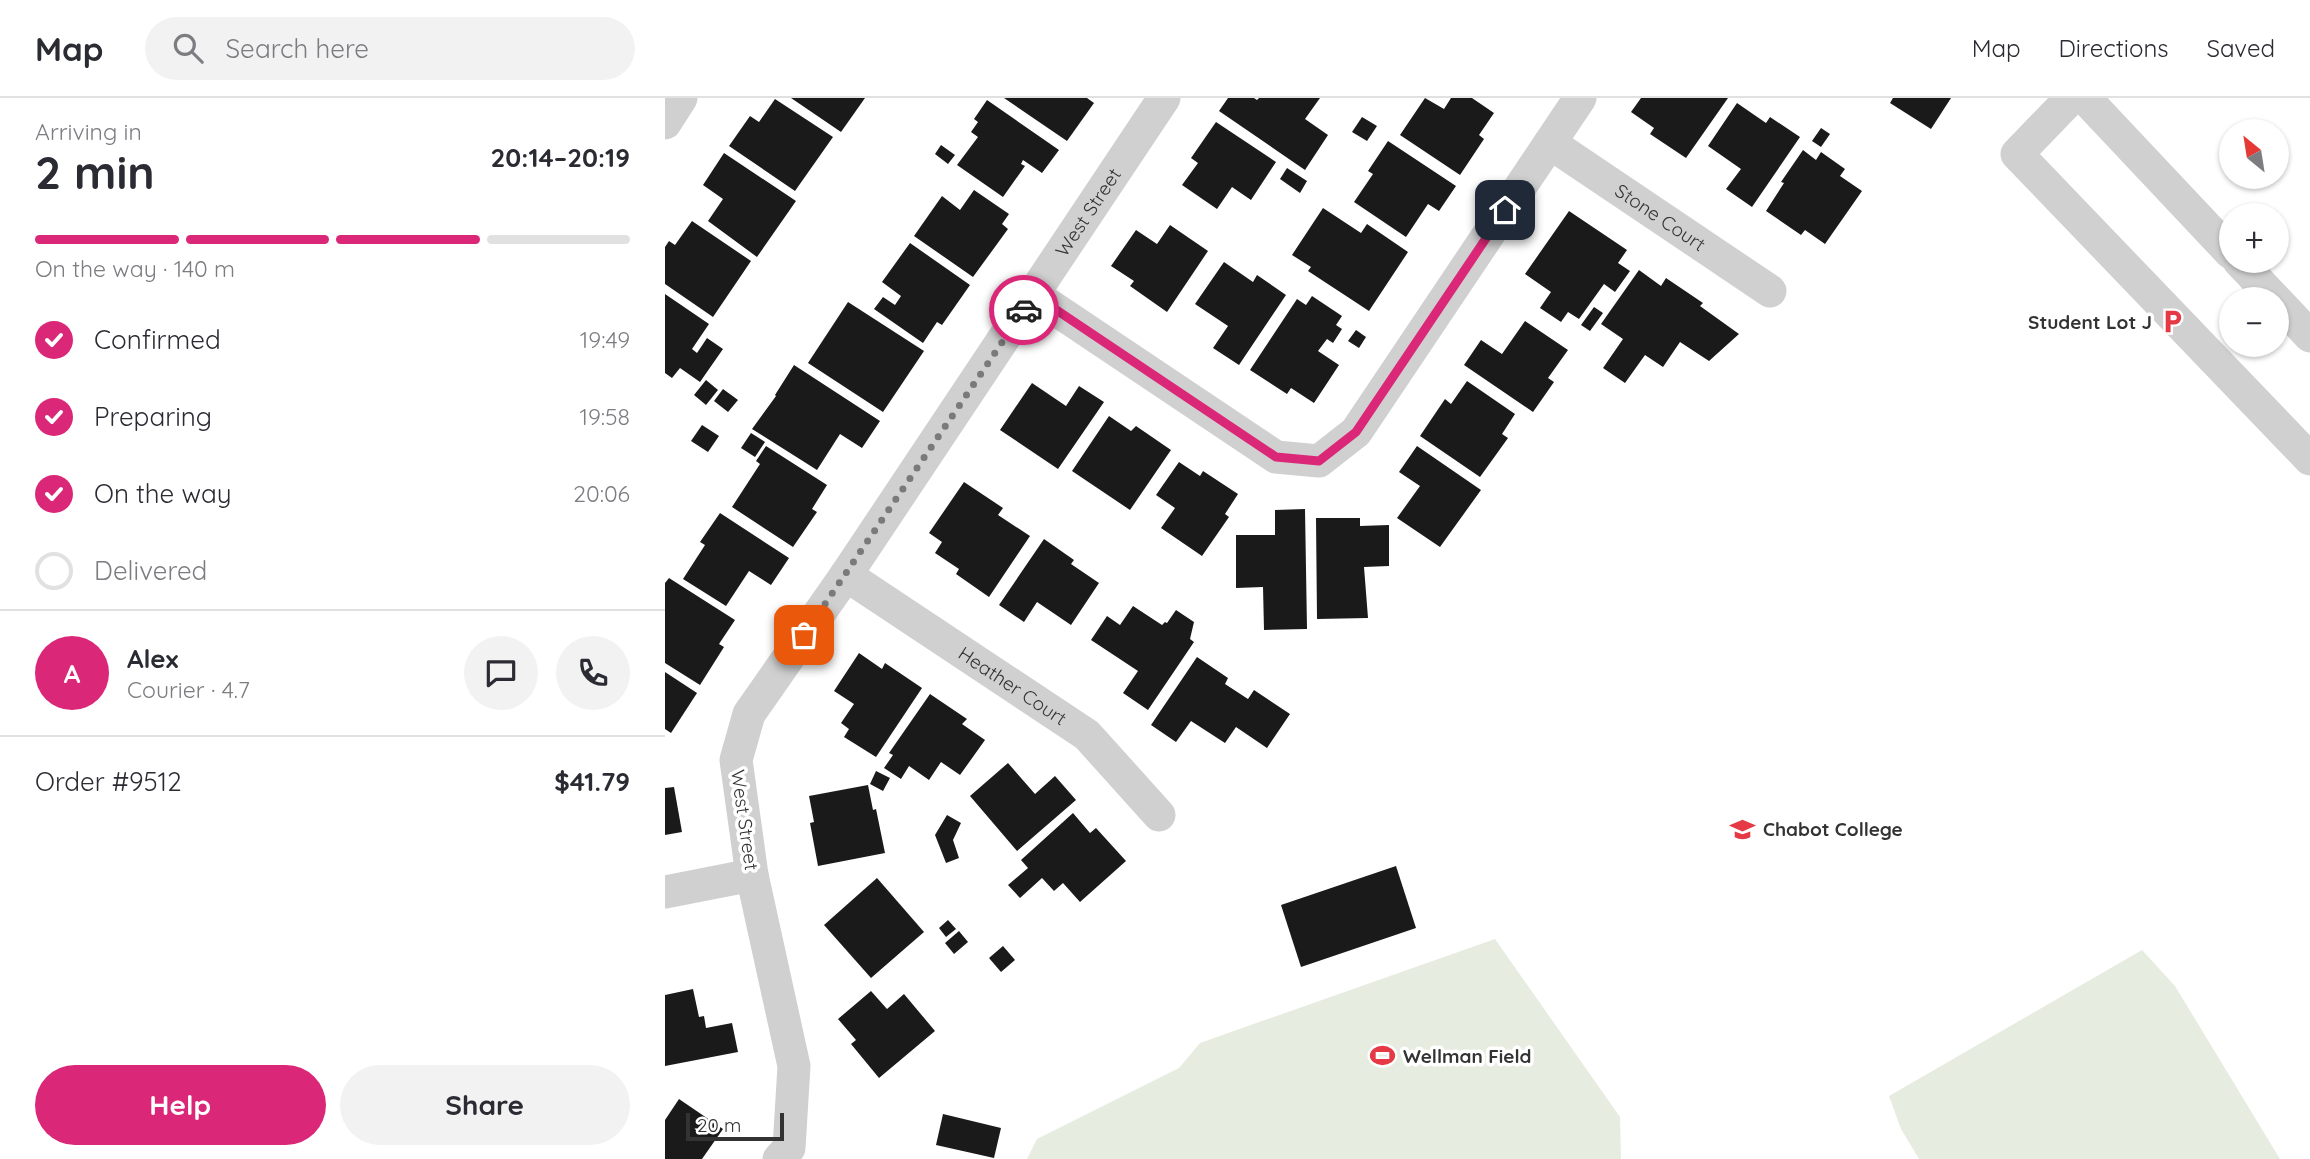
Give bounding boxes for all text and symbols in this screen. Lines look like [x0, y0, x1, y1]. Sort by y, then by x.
search box [145, 17, 635, 80]
text: Map [35, 28, 103, 69]
icon: search [169, 29, 207, 67]
text: Search here [225, 32, 369, 65]
text: Map [1972, 33, 2021, 63]
text: Directions [2059, 33, 2169, 63]
text: Saved [2207, 33, 2275, 63]
text: Arriving in [35, 117, 142, 146]
north arrow [2219, 119, 2289, 189]
map controls [2219, 119, 2289, 357]
text: 20:14–20:19 [491, 141, 630, 174]
text: 2 min [35, 143, 155, 201]
street label: West Street [1050, 163, 1126, 261]
street label: Stone Court [1611, 178, 1710, 256]
pin [1475, 180, 1535, 240]
icon: home [1486, 191, 1524, 229]
button: + [2219, 203, 2289, 273]
text: On the way · 140 m [35, 254, 235, 283]
courier [989, 275, 1059, 345]
button: − [2219, 287, 2289, 357]
icon: car [1005, 291, 1043, 329]
parking icon: Student Lot J [2158, 308, 2186, 336]
place label: Student Lot J [2028, 310, 2152, 334]
icon: check [35, 321, 73, 359]
text: Confirmed [94, 323, 221, 356]
text: 19:49 [580, 325, 630, 354]
icon: check [35, 398, 73, 436]
text: Preparing [94, 400, 212, 433]
text: 19:58 [579, 402, 630, 431]
icon: check [35, 475, 73, 513]
text: On the way [94, 477, 232, 510]
text: 20:06 [573, 479, 630, 508]
text: Delivered [94, 554, 207, 587]
pin [774, 605, 834, 665]
icon: bag [785, 616, 823, 654]
button: chat [464, 636, 538, 710]
button: phone [556, 636, 630, 710]
street label: Heather Court [954, 641, 1071, 730]
text: Alex [127, 642, 178, 675]
text: A [64, 657, 80, 690]
text: Courier · 4.7 [127, 675, 250, 704]
text: Order #9512 [35, 765, 182, 798]
text: $41.79 [554, 765, 630, 798]
street label: West Street [726, 768, 764, 872]
school or university icon: Chabot College [1729, 815, 1757, 843]
place label: Chabot College [1763, 817, 1903, 841]
sports icon: Wellman Field [1369, 1042, 1397, 1070]
place label: Wellman Field [1403, 1044, 1531, 1068]
button: Help [35, 1065, 326, 1145]
button: Share [340, 1065, 630, 1145]
scale bar [686, 1110, 784, 1142]
text: 20 m [697, 1113, 741, 1137]

